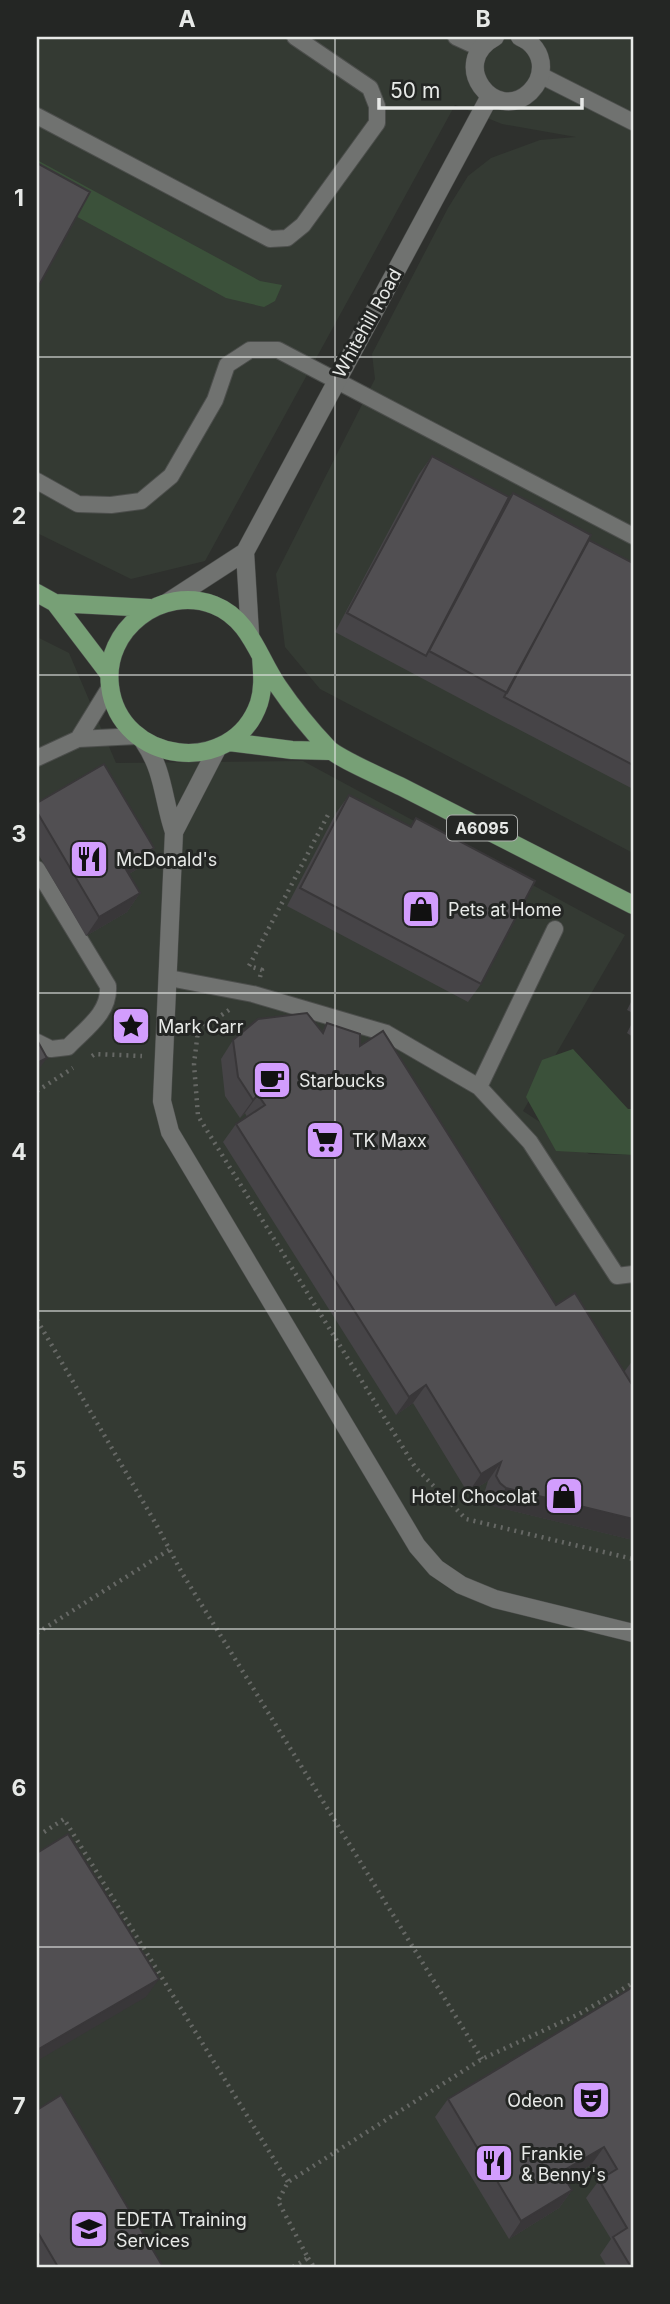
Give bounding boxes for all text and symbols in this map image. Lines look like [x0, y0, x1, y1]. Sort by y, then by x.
text: A [178, 5, 196, 33]
text: B [475, 5, 491, 33]
scale bar [379, 66, 582, 110]
text: 50 m [390, 78, 440, 103]
text: 1 [14, 184, 24, 212]
street label: Whitehill Road [328, 265, 406, 381]
text: 2 [12, 502, 26, 530]
road number: A6095 [447, 816, 517, 841]
text: 3 [12, 820, 26, 848]
restaurant icon: McDonald's [68, 838, 110, 880]
place label: McDonald's [116, 849, 217, 870]
shop icon: Pets at Home [400, 888, 442, 930]
place label: Pets at Home [448, 899, 562, 920]
place icon: Mark Carr [110, 1005, 152, 1047]
place label: Mark Carr [158, 1016, 244, 1037]
cafe icon: Starbucks [251, 1059, 293, 1101]
place label: Starbucks [299, 1070, 385, 1091]
supermarket icon: TK Maxx [304, 1119, 346, 1161]
place label: TK Maxx [352, 1130, 427, 1151]
text: 4 [11, 1138, 27, 1166]
text: 5 [12, 1456, 26, 1484]
shop icon: Hotel Chocolat [543, 1475, 585, 1517]
place label: Hotel Chocolat [411, 1486, 537, 1507]
text: 6 [12, 1774, 26, 1802]
theatre icon: Odeon [570, 2079, 612, 2121]
place label: Odeon [507, 2090, 564, 2111]
text: 7 [12, 2092, 26, 2120]
restaurant icon: Frankie & Benny's [473, 2142, 515, 2184]
place label: Frankie & Benny's [521, 2143, 606, 2185]
school or university icon: EDETA Training Services [68, 2208, 110, 2250]
place label: EDETA Training Services [116, 2209, 247, 2251]

